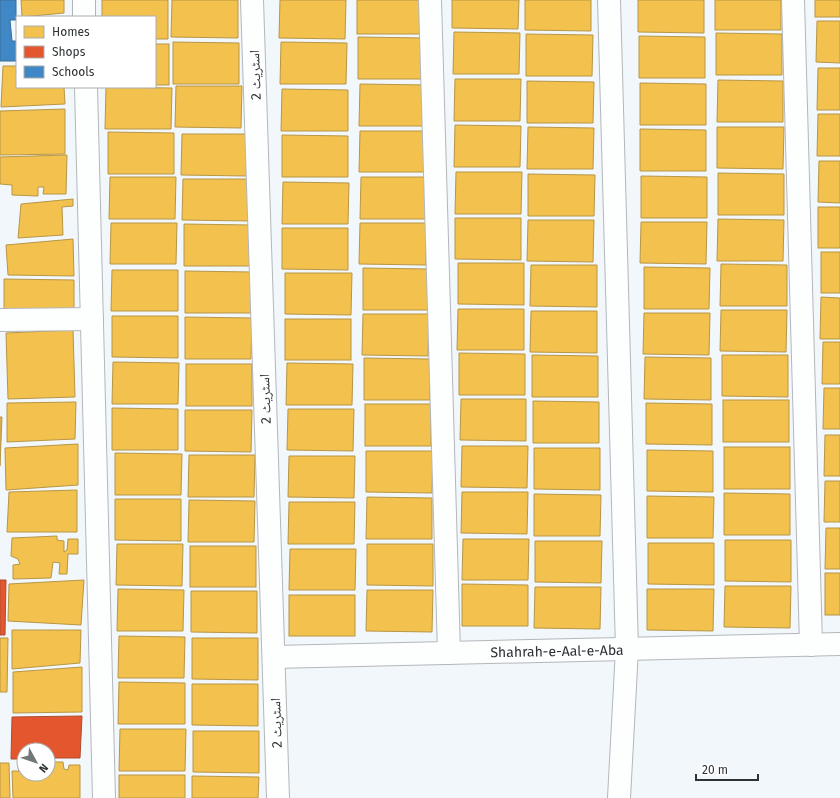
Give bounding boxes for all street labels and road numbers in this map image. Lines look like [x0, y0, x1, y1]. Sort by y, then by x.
street label: اسٹریٹ 2 [246, 50, 265, 100]
street label: اسٹریٹ 2 [256, 374, 275, 424]
street label: Shahrah-e-Aal-e-Aba [490, 642, 624, 661]
street label: اسٹریٹ 2 [267, 698, 286, 748]

